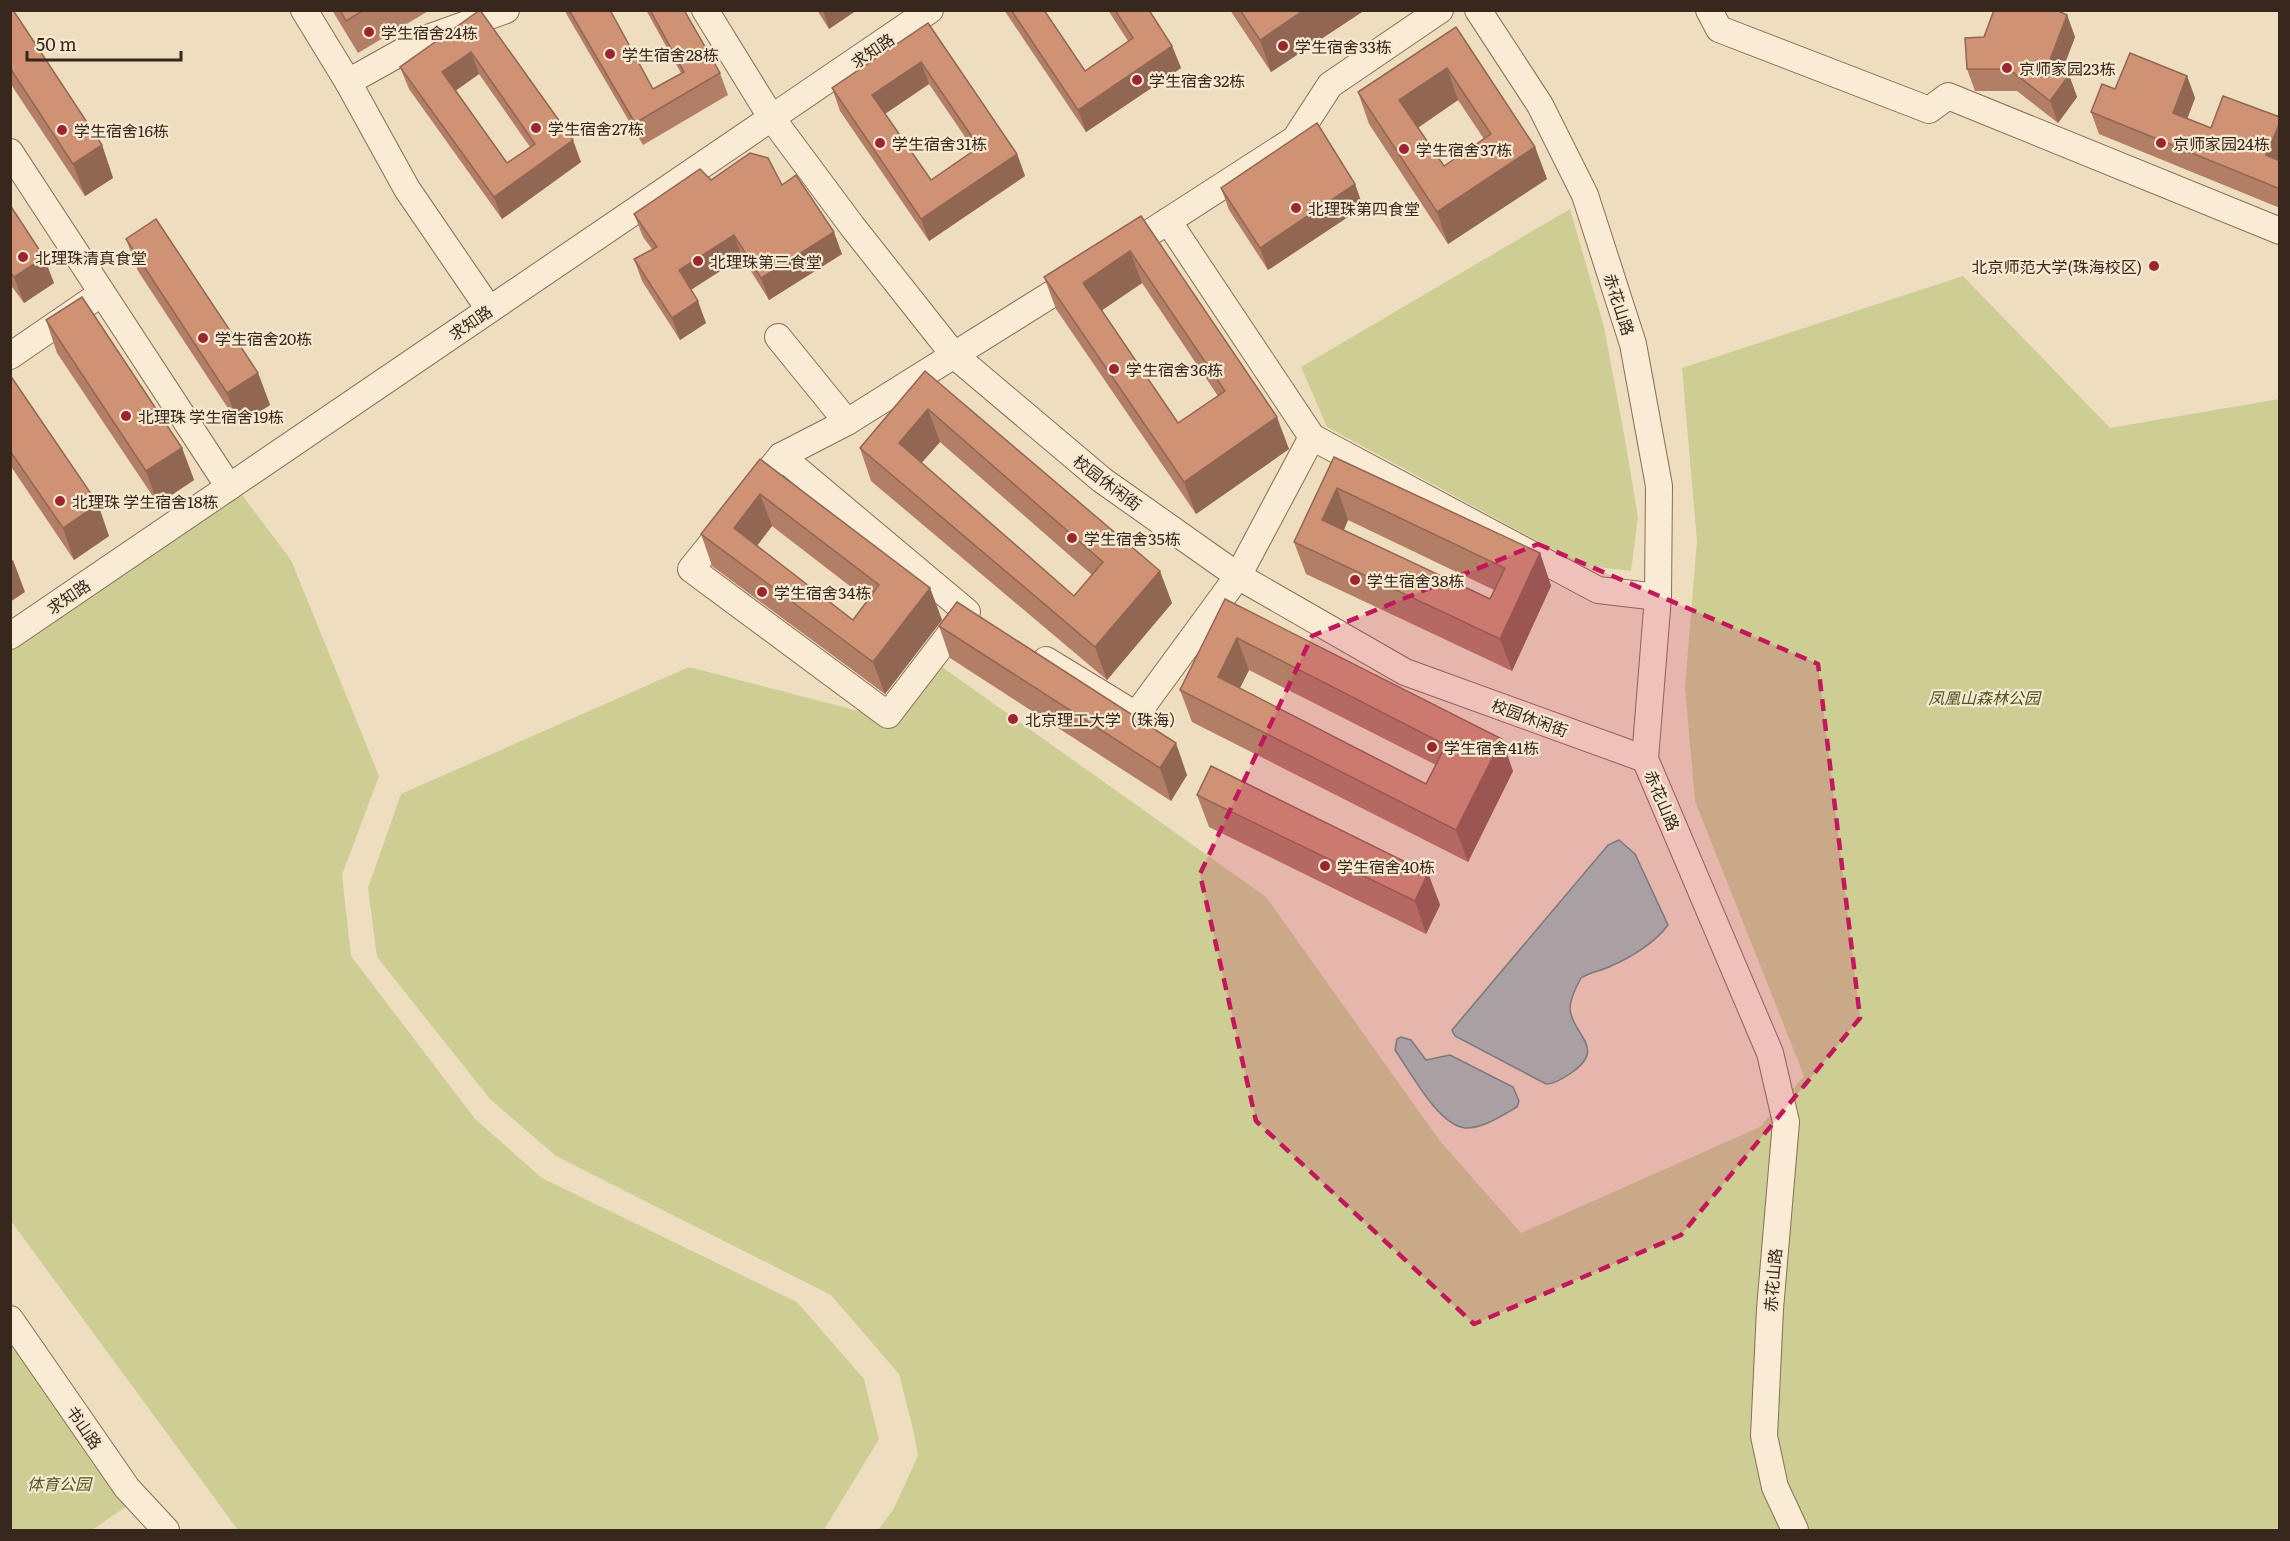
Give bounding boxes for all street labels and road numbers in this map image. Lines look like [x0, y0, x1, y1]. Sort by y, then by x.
street label: 求知路 [845, 27, 899, 73]
street label: 赤花山路 [1599, 270, 1641, 338]
street label: 求知路 [443, 299, 497, 345]
street label: 校园休闲街 [1069, 448, 1147, 516]
street label: 求知路 [41, 573, 95, 619]
street label: 校园休闲街 [1488, 692, 1572, 742]
street label: 赤花山路 [1639, 766, 1687, 834]
street label: 赤花山路 [1757, 1247, 1787, 1313]
street label: 书山路 [61, 1400, 109, 1454]

